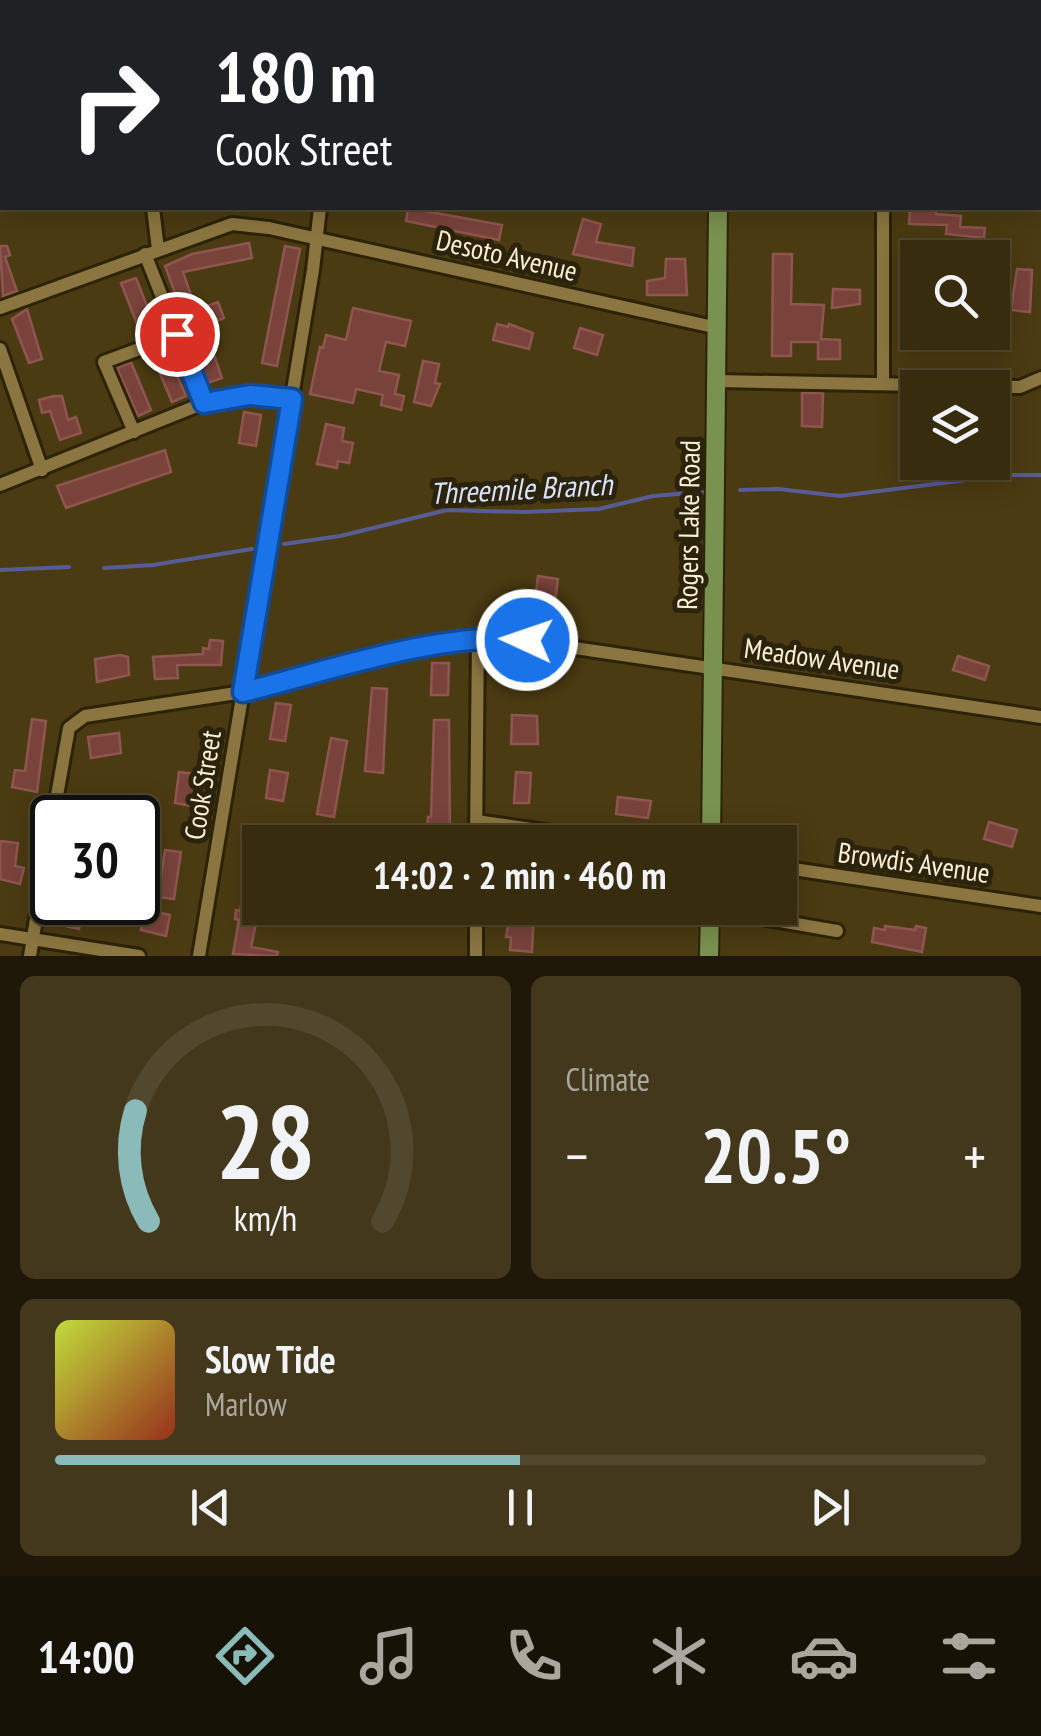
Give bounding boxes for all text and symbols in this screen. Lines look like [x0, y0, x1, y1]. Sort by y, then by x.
text: 180 m [215, 31, 376, 121]
icon: right [50, 40, 180, 170]
text: Cook Street [215, 119, 392, 177]
street label: Desoto Avenue [433, 221, 581, 289]
map controls [900, 240, 1010, 480]
button: search [900, 240, 1010, 350]
pin [135, 292, 220, 377]
icon: arrive [150, 307, 205, 362]
button: layers [900, 370, 1010, 480]
street label: Rogers Lake Road [668, 440, 708, 610]
water label: Threemile Branch [429, 464, 615, 512]
position arrow [475, 588, 579, 692]
street label: Meadow Avenue [742, 629, 902, 687]
street label: Cook Street [175, 727, 229, 842]
speed limit sign: 30 [30, 795, 160, 925]
street label: Browdis Avenue [836, 833, 992, 891]
text: 14:02 · 2 min · 460 m [373, 850, 666, 899]
text: Climate [566, 1058, 650, 1100]
text: 28 [216, 1073, 315, 1208]
text: 20.5° [700, 1107, 851, 1204]
text: − [566, 1120, 588, 1191]
text: + [963, 1120, 986, 1191]
text: km/h [234, 1195, 297, 1241]
text: Slow Tide [205, 1334, 336, 1383]
text: Marlow [205, 1383, 287, 1425]
icon: previous [183, 1480, 238, 1535]
icon: pause [493, 1480, 548, 1535]
icon: next [803, 1480, 858, 1535]
icon: directions [210, 1621, 280, 1691]
icon: music [354, 1621, 424, 1691]
icon: phone [499, 1621, 569, 1691]
icon: climate [644, 1621, 714, 1691]
icon: car [789, 1621, 859, 1691]
icon: filters [934, 1621, 1004, 1691]
text: 14:00 [37, 1627, 135, 1685]

